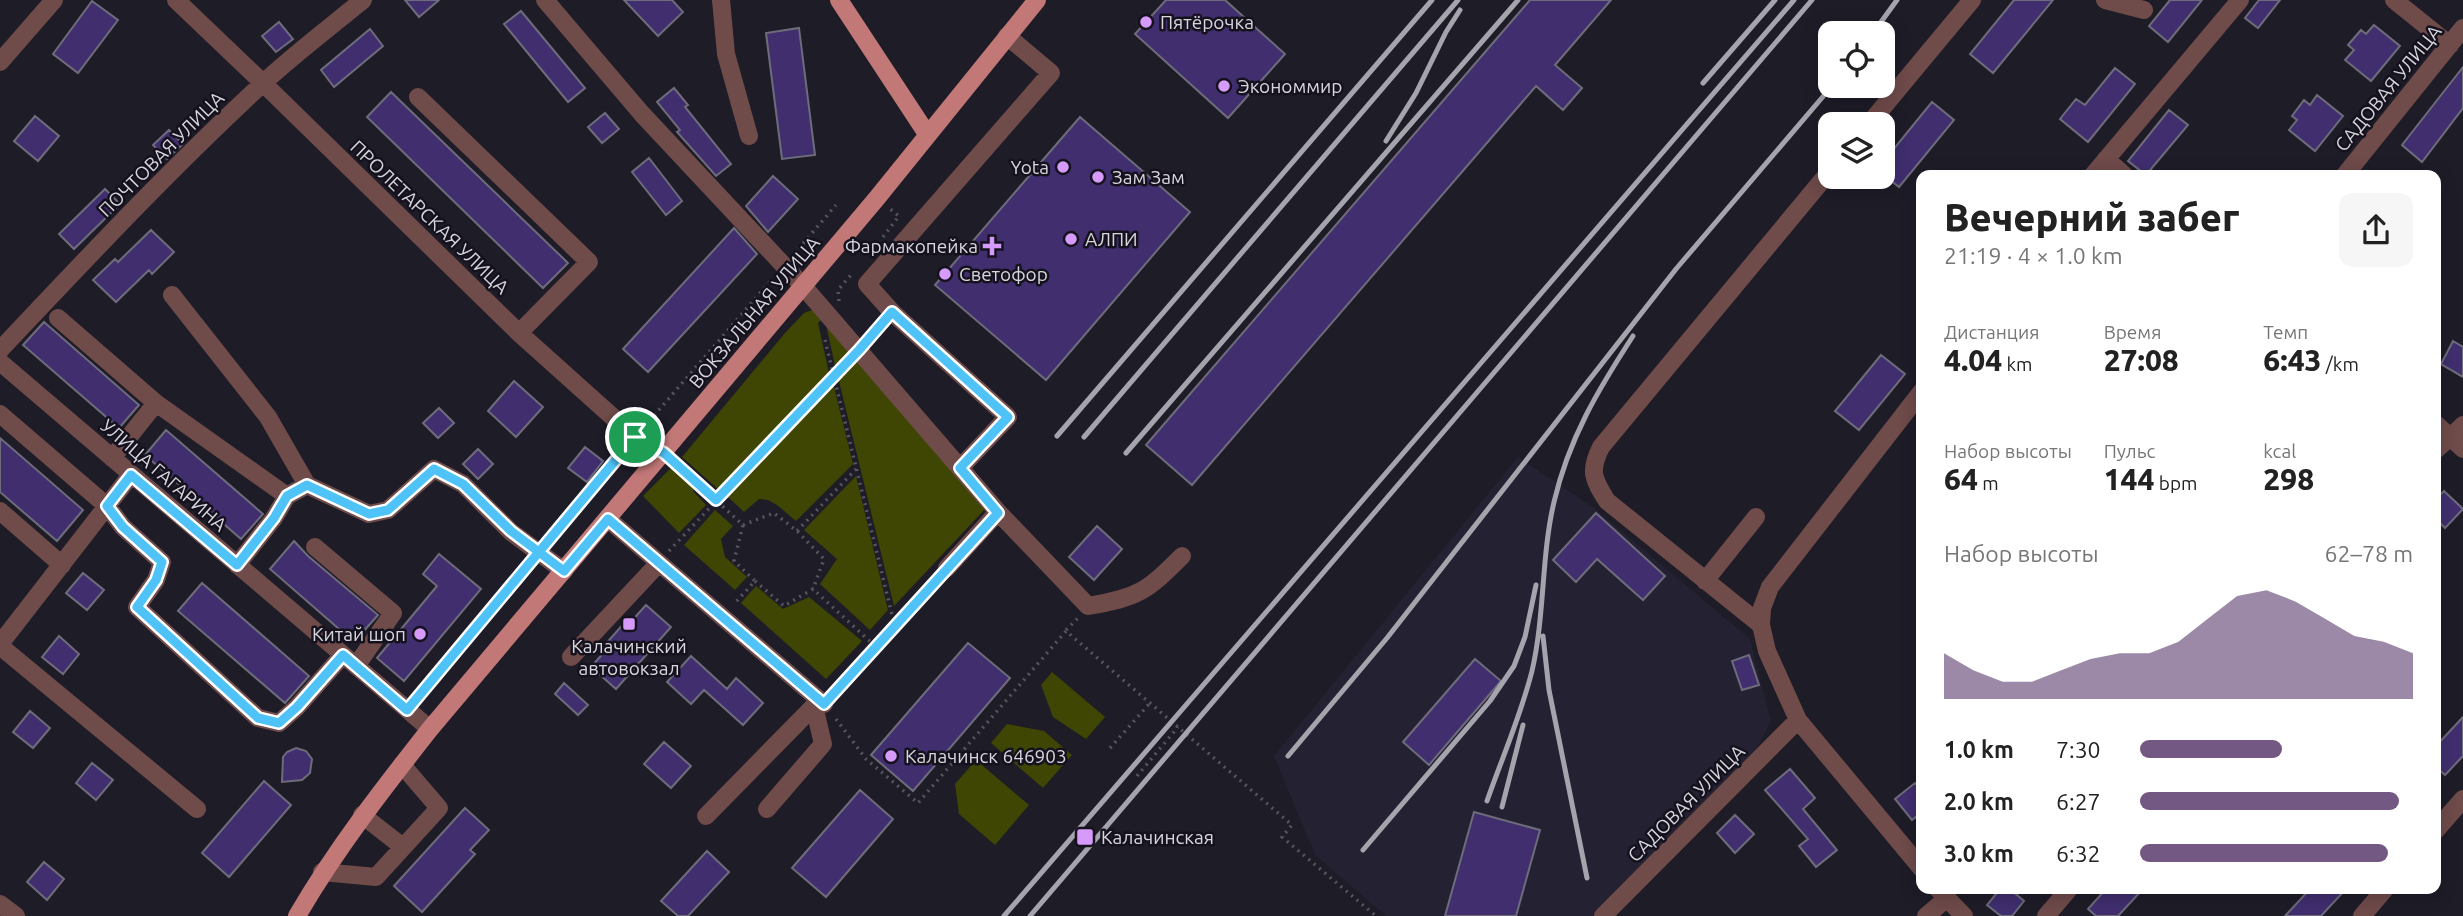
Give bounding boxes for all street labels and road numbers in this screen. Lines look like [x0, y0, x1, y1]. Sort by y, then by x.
street label: САДОВАЯ УЛИЦА [2330, 20, 2446, 156]
street label: ПОЧТОВАЯ УЛИЦА [94, 86, 229, 221]
street label: ПРОЛЕТАРСКАЯ УЛИЦА [346, 136, 514, 299]
street label: ВОКЗАЛЬНАЯ УЛИЦА [684, 231, 824, 392]
street label: УЛИЦА ГАГАРИНА [97, 414, 232, 536]
street label: САДОВАЯ УЛИЦА [1623, 740, 1749, 866]

